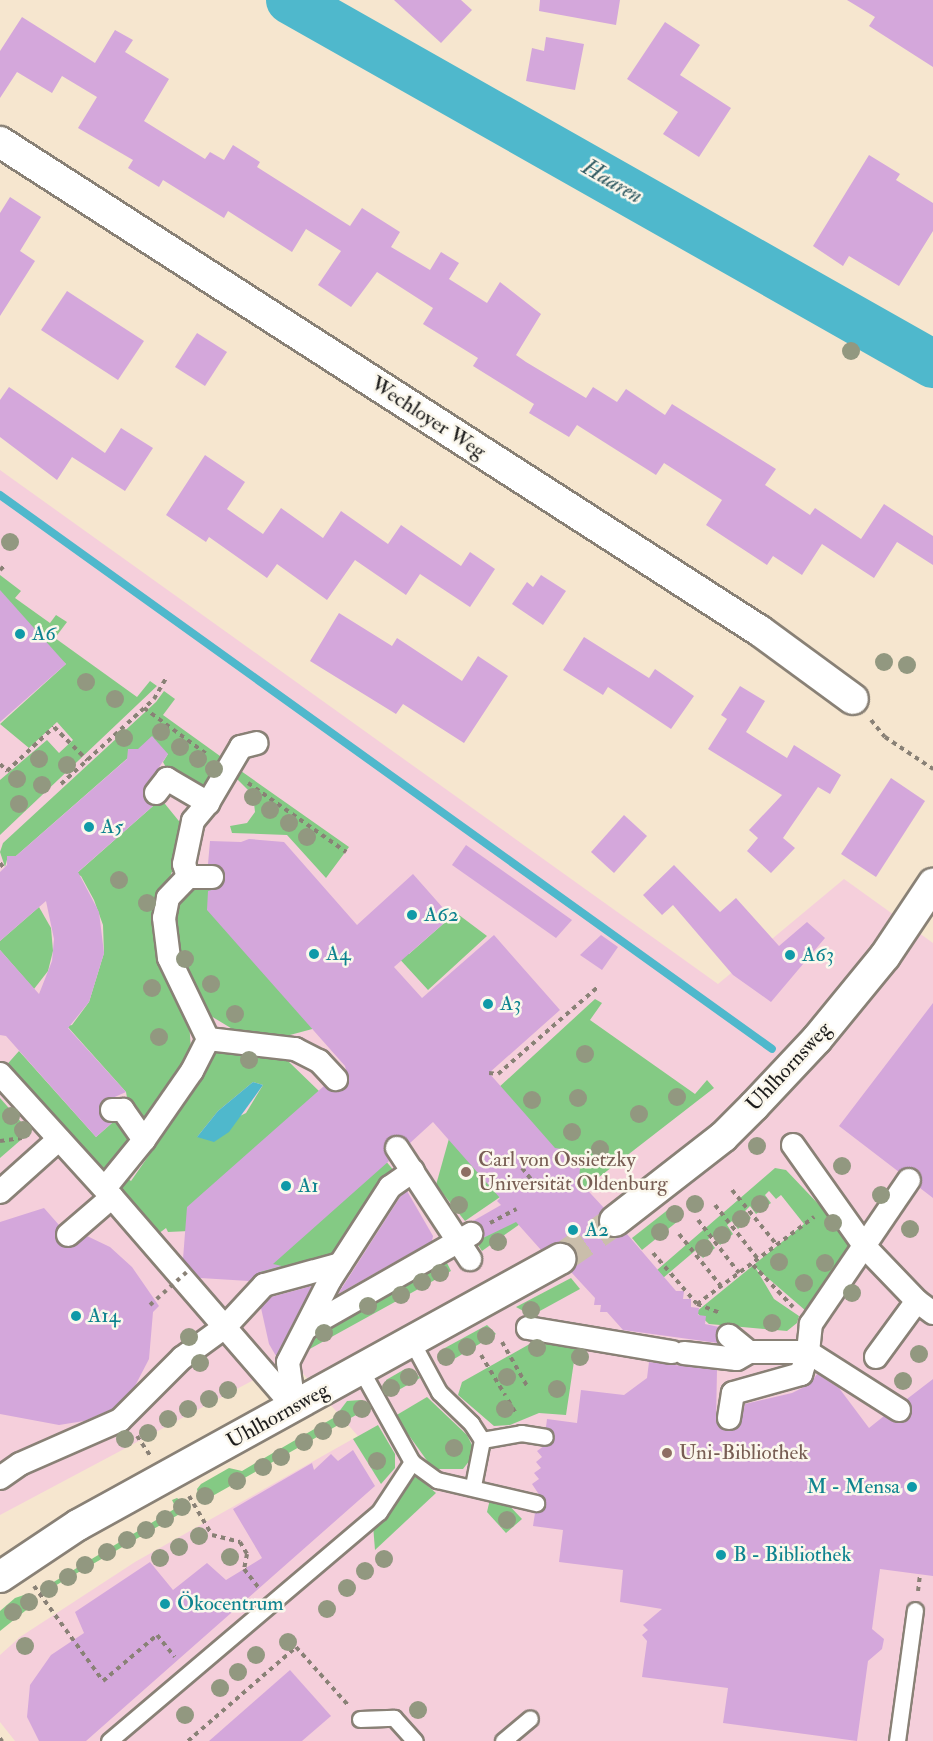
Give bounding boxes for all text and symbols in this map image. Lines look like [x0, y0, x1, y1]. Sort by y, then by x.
water label: Haaren [577, 154, 647, 210]
street label: Wechloyer Weg [366, 372, 490, 464]
place label: A6 [32, 621, 56, 647]
marker: A6 [13, 627, 27, 641]
place label: A5 [101, 814, 124, 840]
marker: A5 [82, 820, 96, 834]
place label: A62 [424, 902, 459, 928]
marker: A62 [405, 908, 419, 922]
place label: A4 [326, 941, 351, 967]
place label: A63 [802, 942, 834, 968]
marker: A4 [307, 947, 321, 961]
marker: A63 [783, 948, 797, 962]
place label: A3 [500, 991, 521, 1017]
marker: A3 [481, 997, 495, 1011]
street label: Uhlhornsweg [741, 1017, 837, 1117]
place label: Carl von Ossietzky Universität Oldenburg [478, 1147, 668, 1197]
marker: Carl von Ossietzky Universität Oldenburg [459, 1165, 473, 1179]
place label: A1 [298, 1173, 319, 1199]
marker: A1 [279, 1179, 293, 1193]
place label: A2 [585, 1217, 609, 1243]
marker: A2 [566, 1223, 580, 1237]
place label: A14 [88, 1303, 120, 1329]
marker: A14 [69, 1309, 83, 1323]
street label: Uhlhornsweg [223, 1378, 333, 1454]
place label: Uni-Bibliothek [679, 1440, 808, 1466]
marker: Uni-Bibliothek [660, 1446, 674, 1460]
place label: M - Mensa [807, 1474, 900, 1500]
marker: M - Mensa [905, 1480, 919, 1494]
place label: B - Bibliothek [733, 1542, 851, 1568]
marker: B - Bibliothek [714, 1548, 728, 1562]
place label: Ökocentrum [177, 1591, 284, 1617]
marker: Ökocentrum [158, 1597, 172, 1611]

